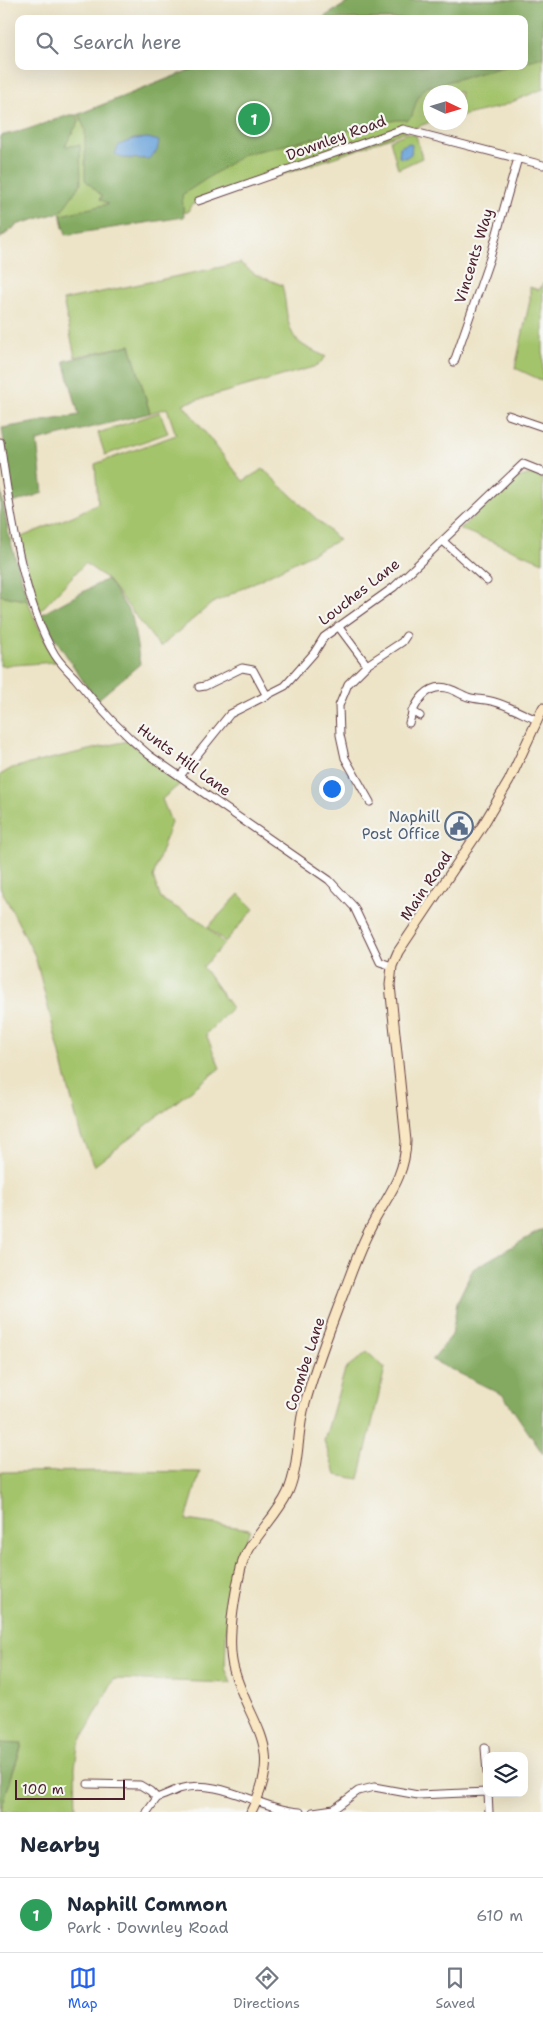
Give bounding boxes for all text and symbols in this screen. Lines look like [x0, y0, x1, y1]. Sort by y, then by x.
search box [15, 15, 528, 70]
icon: search [33, 29, 61, 57]
text: Search here [73, 30, 182, 55]
north arrow [423, 85, 468, 130]
pin: 1 [238, 100, 270, 138]
street label: Downley Road [283, 110, 389, 165]
street label: Vincents Way [450, 206, 498, 306]
street label: Louches Lane [314, 554, 404, 630]
street label: Hunts Hill Lane [133, 719, 235, 801]
your location [319, 776, 345, 802]
place label: Naphill Post Office [362, 807, 440, 844]
public building icon: Naphill Post Office [444, 811, 474, 841]
street label: Main Road [395, 847, 457, 925]
street label: Coombe Lane [280, 1315, 330, 1413]
map controls [483, 1752, 528, 1797]
button: layers [483, 1752, 528, 1797]
scale bar [15, 1777, 125, 1800]
text: 100 m [22, 1780, 64, 1798]
text: Nearby [20, 1831, 100, 1859]
text: Naphill Common [67, 1892, 227, 1917]
text: 1 [32, 1905, 40, 1926]
text: 610 m [476, 1905, 523, 1926]
text: Park · Downley Road [67, 1917, 229, 1938]
tab: Map [68, 1964, 98, 2012]
tab: Directions [233, 1964, 300, 2012]
tab: Saved [436, 1964, 475, 2012]

